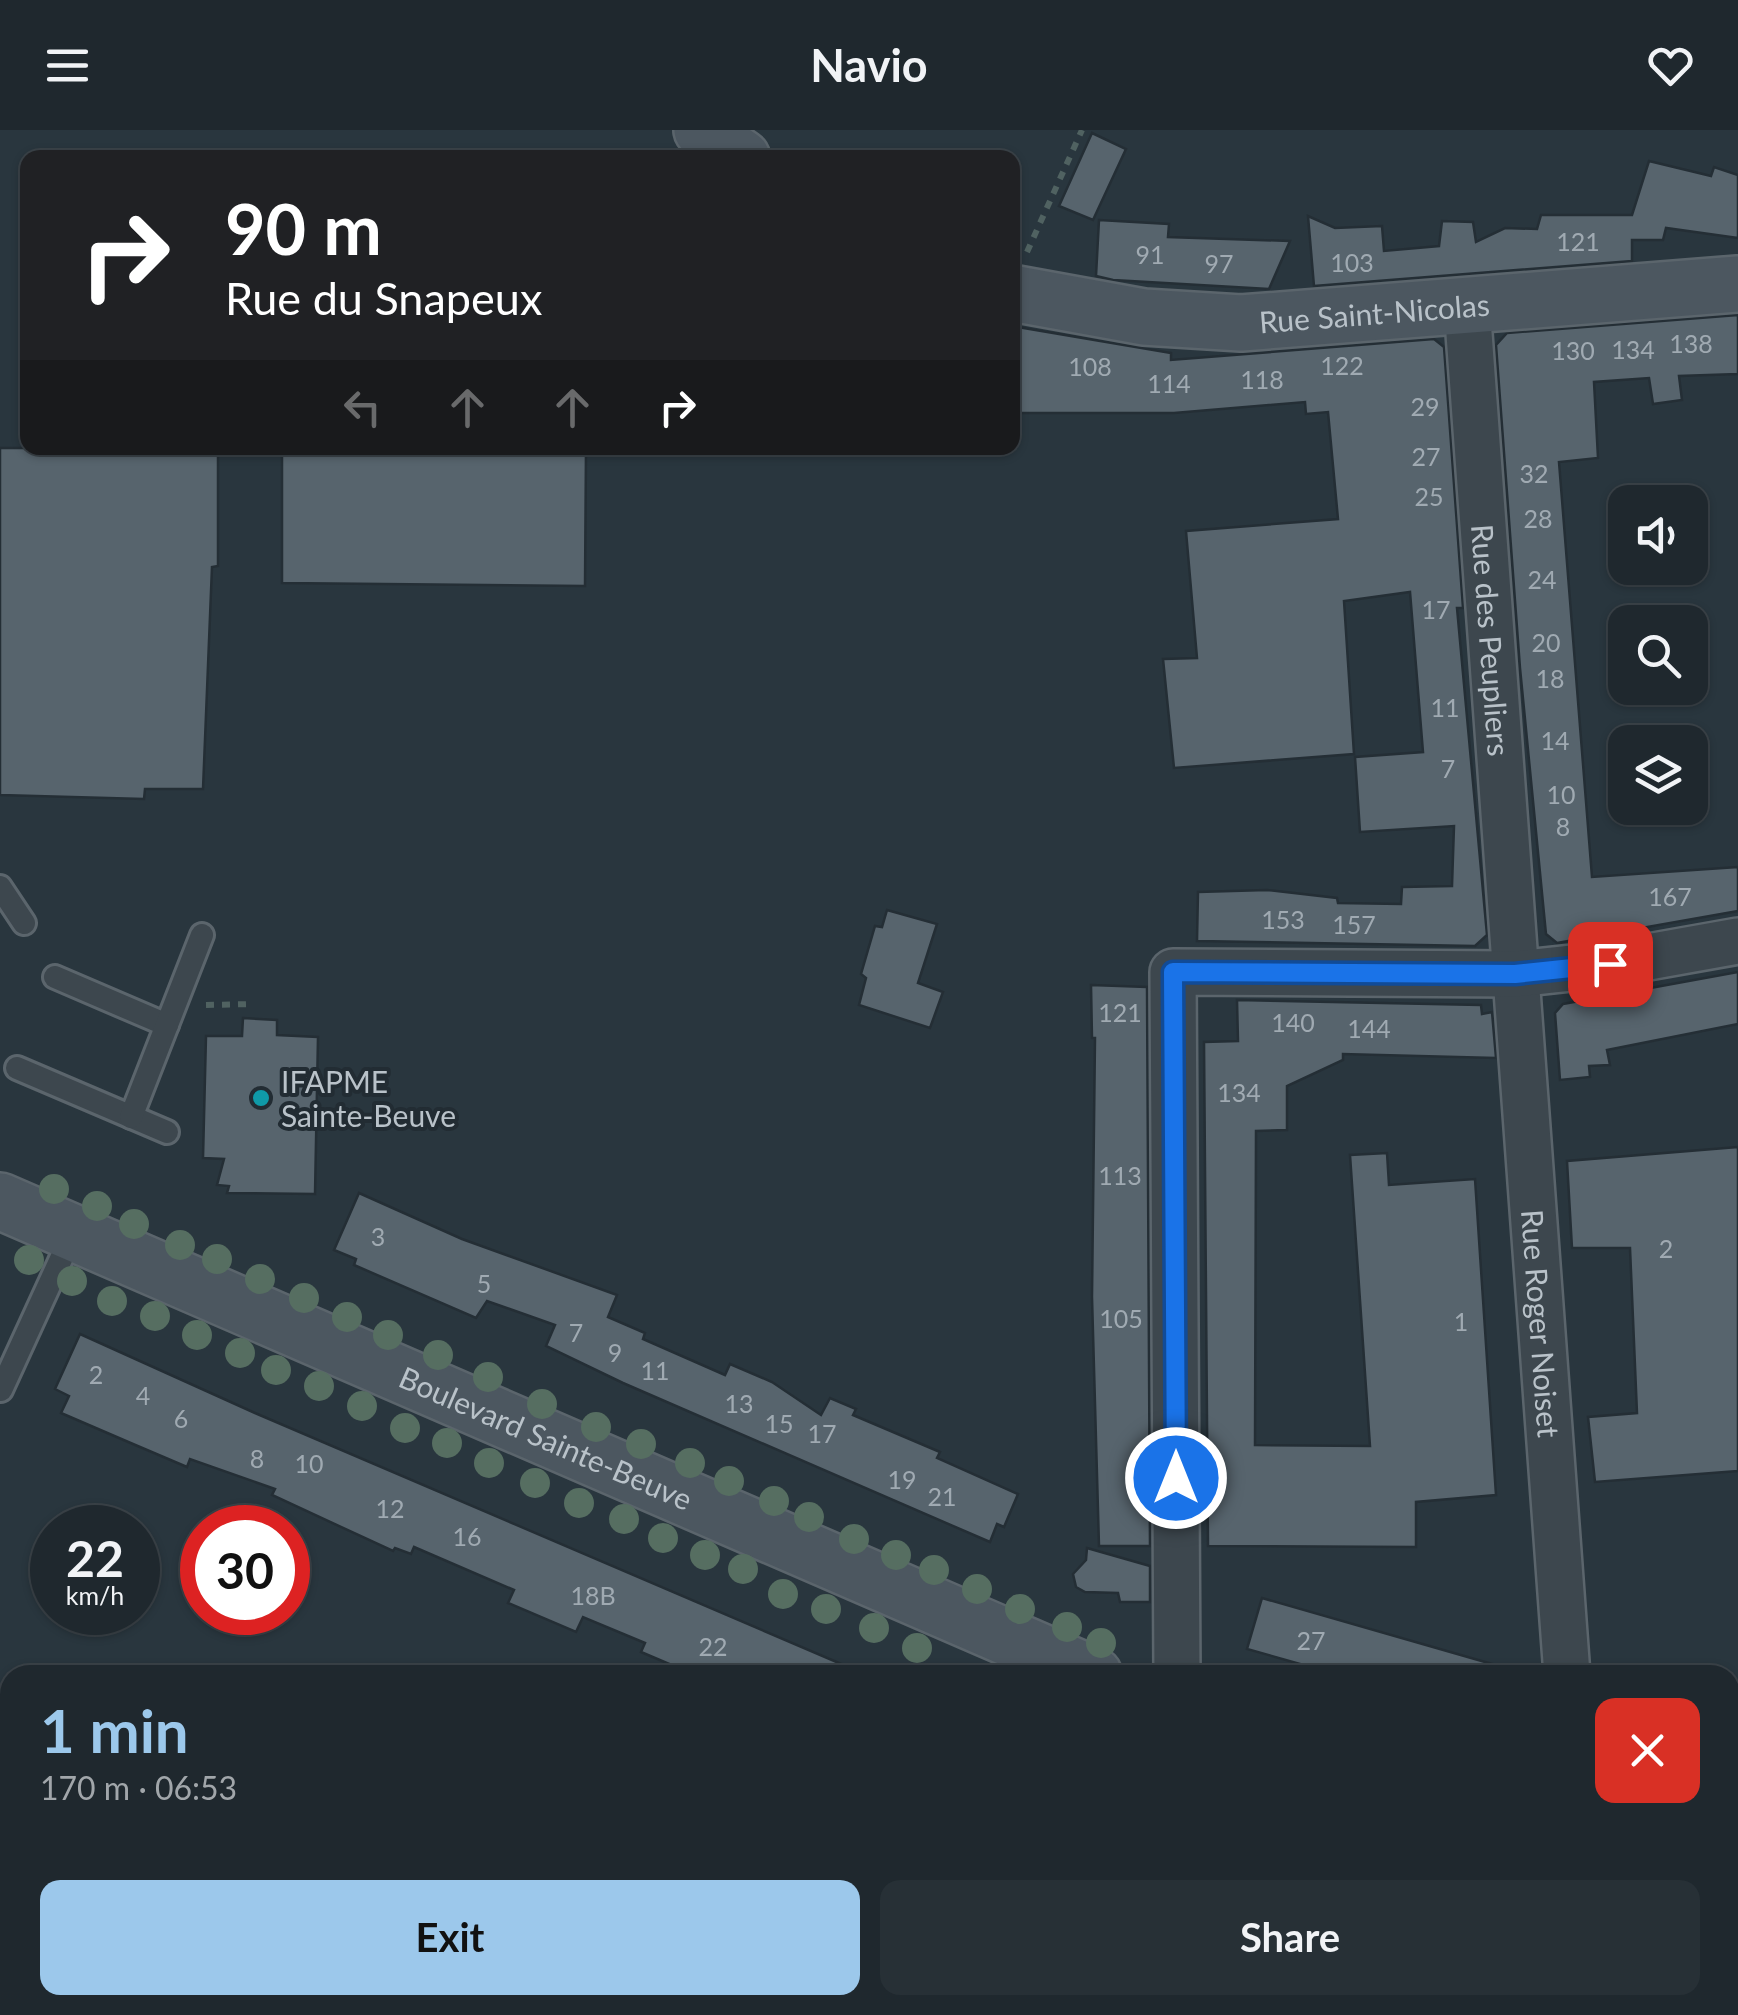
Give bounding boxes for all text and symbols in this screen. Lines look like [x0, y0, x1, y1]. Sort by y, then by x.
icon: menu [40, 38, 95, 93]
text: Navio [810, 38, 928, 92]
icon: heart [1643, 38, 1698, 93]
text: 90 m [225, 186, 382, 270]
icon: right [60, 190, 190, 320]
house number: 121 [1556, 226, 1600, 256]
house number: 91 [1135, 239, 1165, 269]
house number: 103 [1330, 247, 1374, 277]
house number: 97 [1204, 248, 1234, 278]
text: Rue du Snapeux [225, 271, 542, 325]
street label: Rue Saint-Nicolas [1258, 286, 1491, 340]
house number: 138 [1669, 328, 1713, 358]
house number: 134 [1611, 334, 1655, 364]
house number: 130 [1551, 335, 1595, 365]
house number: 122 [1320, 350, 1364, 380]
house number: 108 [1068, 351, 1112, 381]
house number: 118 [1240, 364, 1284, 394]
house number: 114 [1147, 368, 1191, 398]
icon: left [335, 380, 390, 435]
icon: ahead [440, 380, 495, 435]
icon: ahead [545, 380, 600, 435]
icon: right [650, 380, 705, 435]
house number: 29 [1410, 391, 1440, 421]
house number: 27 [1411, 441, 1441, 471]
house number: 32 [1519, 458, 1549, 488]
house number: 25 [1414, 481, 1444, 511]
map controls [1608, 485, 1708, 825]
button: sound [1608, 485, 1708, 585]
house number: 28 [1523, 503, 1553, 533]
street label: Rue des Peupliers [1465, 523, 1518, 757]
house number: 24 [1527, 564, 1557, 594]
house number: 17 [1421, 594, 1451, 624]
button: search [1608, 605, 1708, 705]
house number: 20 [1531, 627, 1561, 657]
house number: 18 [1535, 663, 1565, 693]
house number: 11 [1430, 692, 1460, 722]
house number: 14 [1540, 725, 1570, 755]
button: layers [1608, 725, 1708, 825]
house number: 7 [1441, 753, 1455, 783]
house number: 10 [1546, 779, 1576, 809]
house number: 8 [1556, 811, 1570, 841]
house number: 167 [1648, 881, 1692, 911]
house number: 153 [1261, 904, 1305, 934]
house number: 157 [1332, 909, 1376, 939]
pin [1568, 922, 1653, 1007]
icon: arrive [1583, 937, 1638, 992]
house number: 121 [1098, 997, 1142, 1027]
house number: 140 [1271, 1007, 1315, 1037]
house number: 144 [1347, 1013, 1391, 1043]
place label: IFAPME Sainte-Beuve [281, 1063, 456, 1133]
house number: 134 [1217, 1077, 1261, 1107]
marker: IFAPME Sainte-Beuve [250, 1087, 272, 1109]
house number: 113 [1098, 1160, 1142, 1190]
street label: Rue Roger Noiset [1515, 1208, 1568, 1439]
house number: 3 [371, 1221, 385, 1251]
house number: 2 [1659, 1233, 1673, 1263]
house number: 5 [477, 1268, 491, 1298]
house number: 105 [1099, 1303, 1143, 1333]
house number: 1 [1454, 1306, 1468, 1336]
house number: 7 [569, 1317, 583, 1347]
house number: 9 [608, 1337, 622, 1367]
house number: 11 [640, 1355, 670, 1385]
street label: Boulevard Sainte-Beuve [394, 1358, 698, 1517]
house number: 2 [89, 1359, 103, 1389]
house number: 4 [136, 1380, 150, 1410]
house number: 13 [724, 1388, 754, 1418]
house number: 6 [174, 1403, 188, 1433]
house number: 15 [764, 1408, 794, 1438]
house number: 17 [807, 1418, 837, 1448]
position arrow [1124, 1426, 1228, 1530]
house number: 8 [250, 1443, 264, 1473]
house number: 10 [294, 1448, 324, 1478]
house number: 19 [887, 1464, 917, 1494]
house number: 21 [927, 1481, 957, 1511]
house number: 12 [375, 1493, 405, 1523]
speed limit sign: 30 [180, 1505, 310, 1635]
house number: 16 [452, 1521, 482, 1551]
text: 22 [66, 1528, 124, 1588]
text: km/h [66, 1580, 124, 1610]
house number: 18B [570, 1580, 616, 1610]
house number: 27 [1296, 1625, 1326, 1655]
house number: 22 [698, 1631, 728, 1661]
text: 1 min [40, 1694, 189, 1766]
button: close [1595, 1698, 1700, 1803]
text: 170 m · 06:53 [40, 1768, 237, 1807]
button: Exit [40, 1880, 860, 1995]
button: Share [880, 1880, 1700, 1995]

